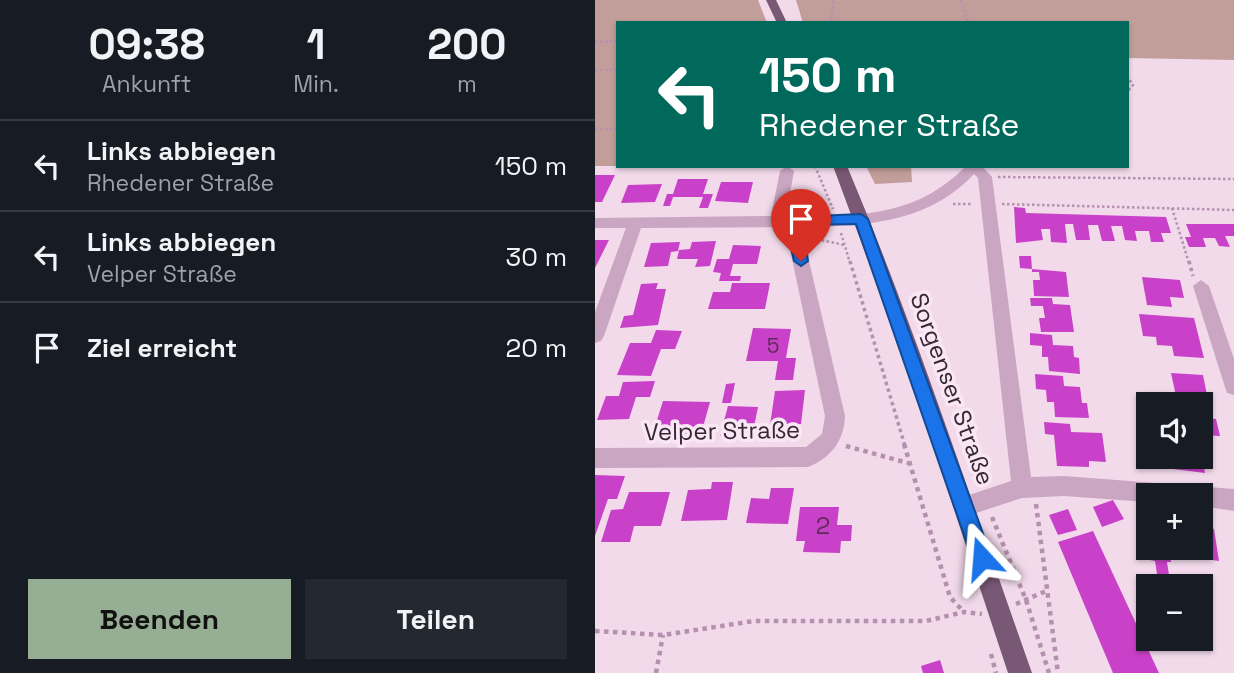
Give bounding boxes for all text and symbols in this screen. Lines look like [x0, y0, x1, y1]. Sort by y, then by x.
text: 09:38 [88, 18, 205, 71]
text: 1 [307, 18, 326, 71]
text: 200 [427, 18, 507, 71]
text: 150 m [759, 44, 897, 106]
icon: left [644, 49, 735, 140]
text: Ankunft [102, 69, 191, 99]
text: Min. [293, 69, 339, 99]
text: m [457, 69, 477, 99]
text: Rhedener Straße [759, 105, 1019, 145]
text: Links abbiegen [87, 134, 276, 168]
icon: left [28, 147, 66, 185]
text: 150 m [495, 149, 567, 183]
text: Rhedener Straße [87, 168, 274, 198]
pin [771, 189, 831, 261]
icon: arrive [782, 200, 820, 238]
text: Links abbiegen [87, 225, 276, 259]
icon: left [28, 238, 66, 276]
text: 30 m [506, 240, 567, 274]
text: Velper Straße [87, 259, 237, 289]
street label: Sorgenser Straße [903, 289, 1002, 489]
icon: arrive [28, 329, 66, 367]
text: Ziel erreicht [87, 331, 237, 365]
text: 20 m [506, 331, 567, 365]
house number: 5 [767, 332, 779, 359]
map controls [1136, 392, 1213, 651]
button: sound [1136, 392, 1213, 469]
street label: Velper Straße [644, 414, 800, 447]
button: + [1136, 483, 1213, 560]
house number: 2 [816, 510, 830, 541]
position arrow [945, 521, 1019, 595]
button: − [1136, 574, 1213, 651]
button: Beenden [28, 579, 291, 659]
button: Teilen [305, 579, 567, 659]

